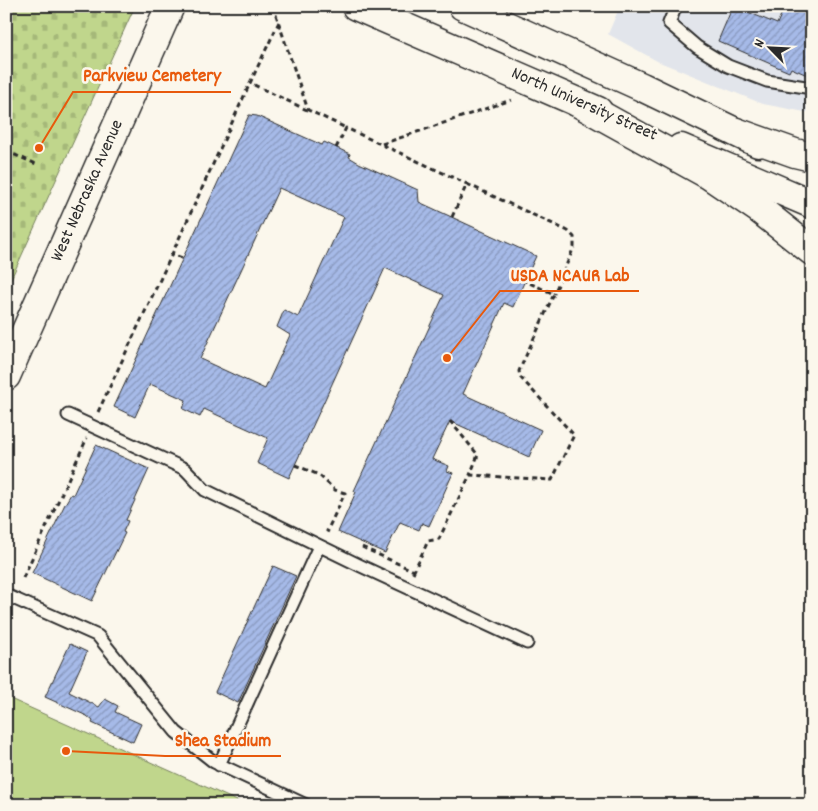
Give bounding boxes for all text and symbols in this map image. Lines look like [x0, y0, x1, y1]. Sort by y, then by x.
north arrow [746, 22, 796, 72]
text: N [749, 36, 771, 51]
callout: Parkview Cemetery [73, 58, 231, 92]
street label: North University Street [507, 62, 661, 149]
text: Parkview Cemetery [83, 64, 222, 91]
street label: West Nebraska Avenue [45, 116, 131, 266]
callout: USDA NCAUR Lab [500, 257, 639, 291]
text: USDA NCAUR Lab [511, 264, 629, 291]
callout: Shea Stadium [165, 722, 281, 756]
text: Shea Stadium [175, 729, 271, 756]

